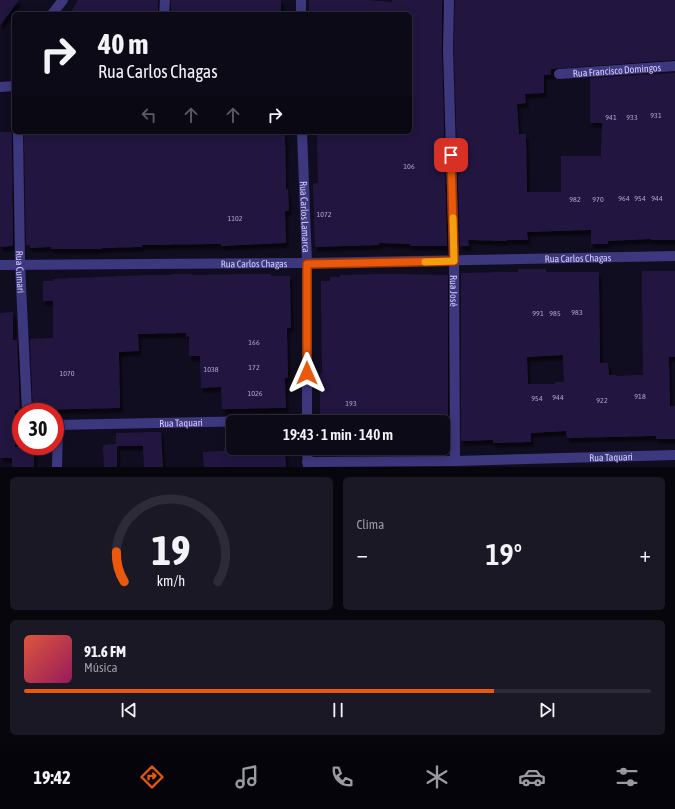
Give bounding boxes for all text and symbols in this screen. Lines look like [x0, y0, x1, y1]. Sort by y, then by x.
icon: right [32, 28, 84, 80]
text: 40 m [98, 28, 148, 60]
text: Rua Carlos Chagas [98, 61, 217, 82]
street label: Rua Francisco Domingos [572, 62, 662, 79]
icon: left [138, 104, 160, 126]
icon: ahead [180, 104, 202, 126]
icon: ahead [222, 104, 244, 126]
icon: right [264, 104, 286, 126]
house number: 931 [650, 111, 662, 120]
house number: 941 [605, 113, 617, 122]
house number: 933 [626, 113, 638, 122]
pin [434, 138, 468, 172]
icon: arrive [440, 144, 462, 166]
house number: 106 [403, 162, 415, 171]
street label: Rua Carlos Lamarca [298, 181, 312, 253]
house number: 964 [618, 194, 630, 203]
house number: 954 [634, 194, 646, 203]
house number: 944 [651, 194, 663, 203]
house number: 982 [569, 195, 581, 204]
house number: 970 [592, 195, 604, 204]
house number: 1072 [316, 210, 332, 219]
house number: 1102 [227, 214, 243, 223]
street label: Rua Cumari [14, 251, 26, 293]
street label: Rua Carlos Chagas [545, 252, 612, 264]
street label: Rua Carlos Chagas [221, 258, 288, 270]
street label: Rua José [448, 275, 459, 307]
house number: 983 [571, 308, 583, 317]
house number: 991 [532, 309, 544, 318]
house number: 985 [549, 309, 561, 318]
house number: 166 [248, 338, 260, 347]
position arrow [286, 352, 328, 394]
house number: 172 [248, 363, 260, 372]
house number: 1038 [203, 365, 219, 374]
house number: 1070 [59, 369, 75, 378]
house number: 1026 [247, 389, 263, 398]
house number: 918 [634, 392, 646, 401]
house number: 944 [552, 393, 564, 402]
house number: 954 [531, 394, 543, 403]
house number: 922 [596, 396, 608, 405]
house number: 193 [345, 399, 357, 408]
speed limit sign: 30 [12, 403, 64, 455]
street label: Rua Taquari [159, 417, 203, 429]
text: 19:43 · 1 min · 140 m [283, 426, 393, 443]
street label: Rua Taquari [589, 451, 633, 463]
text: Clima [357, 517, 384, 532]
text: 19 [152, 525, 191, 573]
text: 19° [486, 537, 522, 571]
text: − [357, 541, 368, 567]
text: + [640, 541, 651, 567]
text: km/h [157, 572, 185, 588]
text: 91.6 FM [84, 643, 126, 660]
text: Música [84, 660, 117, 675]
icon: previous [118, 699, 140, 721]
icon: pause [327, 699, 349, 721]
icon: next [536, 699, 558, 721]
icon: directions [138, 763, 166, 791]
icon: music [233, 763, 261, 791]
icon: phone [328, 763, 356, 791]
icon: climate [423, 763, 451, 791]
icon: car [518, 763, 546, 791]
icon: filters [613, 763, 641, 791]
text: 19:42 [34, 767, 71, 788]

